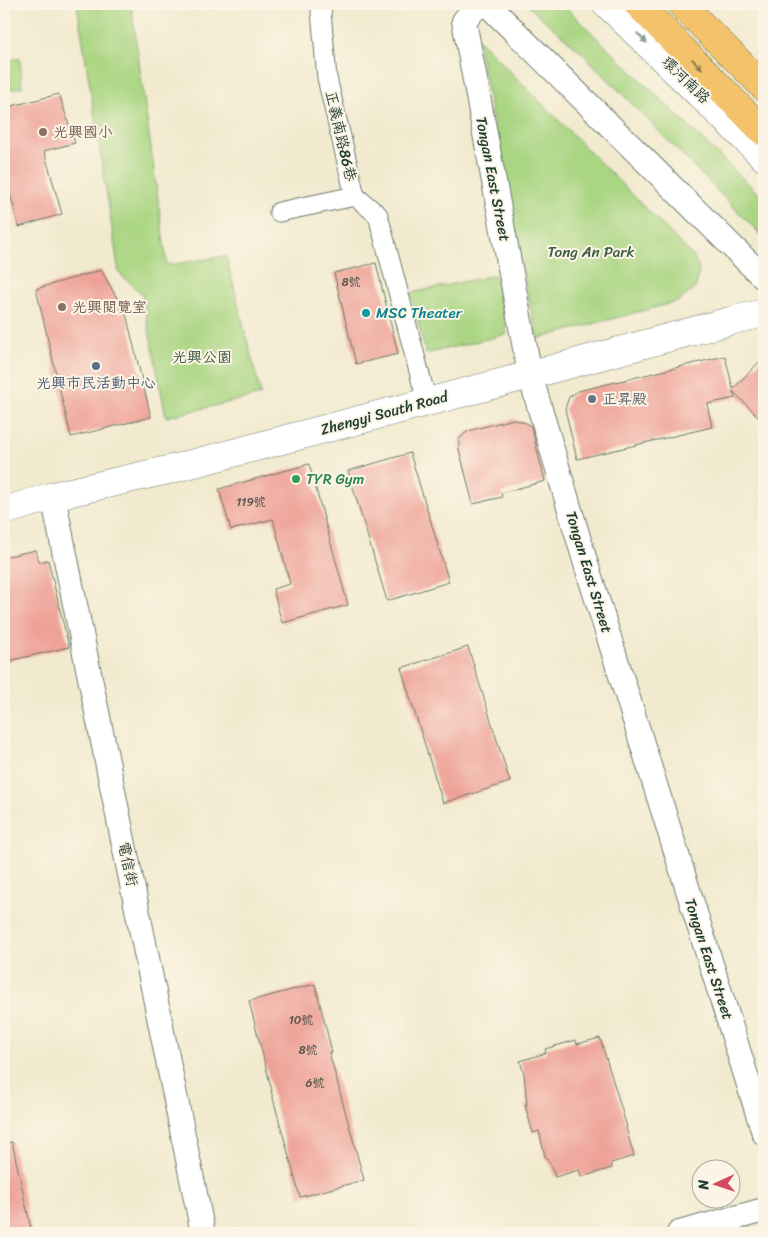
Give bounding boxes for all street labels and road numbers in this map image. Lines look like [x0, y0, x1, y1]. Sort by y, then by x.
street label: 環河南路 [655, 50, 717, 110]
street label: 正義南路86巷 [318, 88, 364, 184]
street label: Tongan East Street [468, 114, 518, 244]
street label: Zhengyi South Road [317, 383, 452, 443]
street label: Tongan East Street [558, 508, 620, 637]
street label: 電信街 [111, 839, 145, 889]
street label: Tongan East Street [677, 895, 741, 1024]

